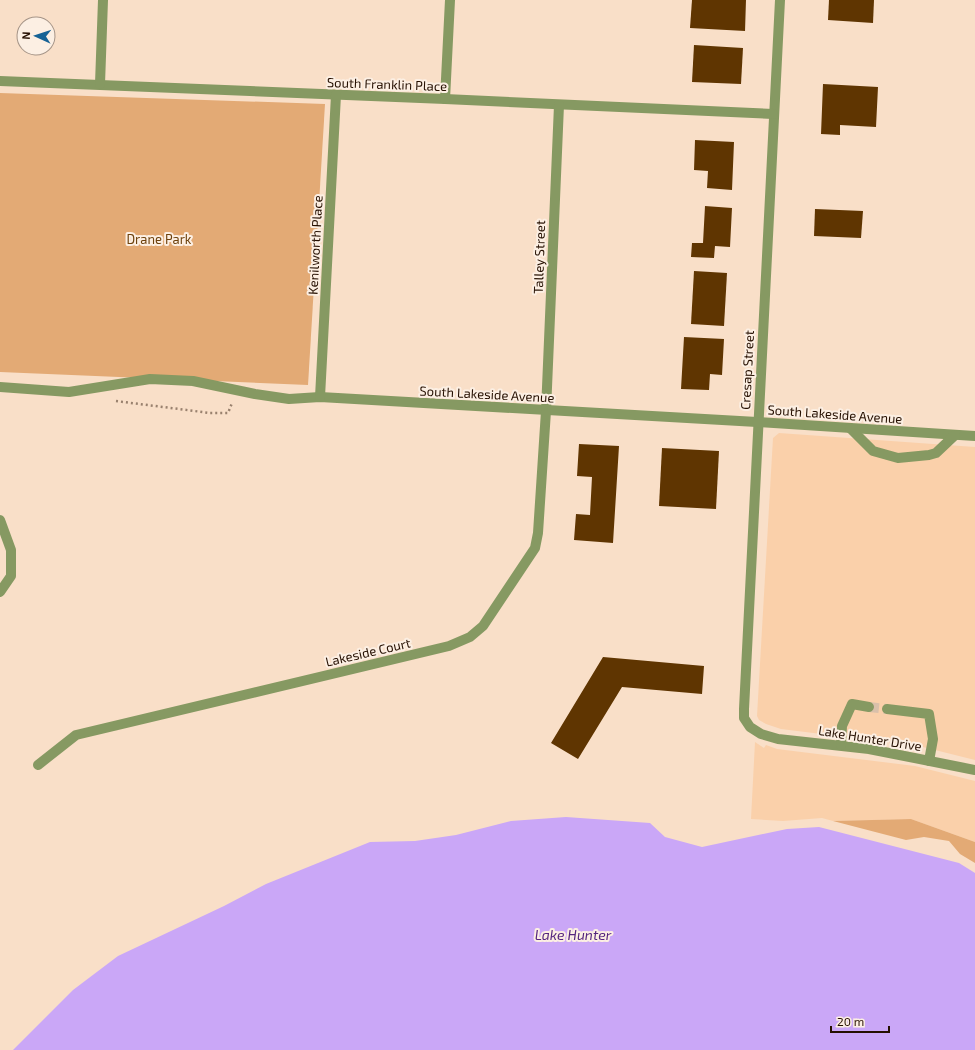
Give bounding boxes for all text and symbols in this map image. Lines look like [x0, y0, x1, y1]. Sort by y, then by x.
north arrow [16, 16, 56, 56]
text: N [19, 31, 32, 40]
street label: South Franklin Place [327, 74, 447, 94]
street label: Kenilworth Place [304, 195, 326, 295]
street label: Talley Street [530, 220, 548, 294]
park label: Drane Park [126, 231, 192, 247]
street label: Cresap Street [737, 330, 757, 410]
street label: South Lakeside Avenue [419, 382, 555, 406]
street label: South Lakeside Avenue [767, 401, 903, 427]
street label: Lakeside Court [324, 634, 412, 670]
street label: Lake Hunter Drive [817, 722, 923, 754]
water label: Lake Hunter [535, 926, 612, 943]
scale bar [831, 1008, 889, 1034]
text: 20 m [837, 1014, 864, 1028]

